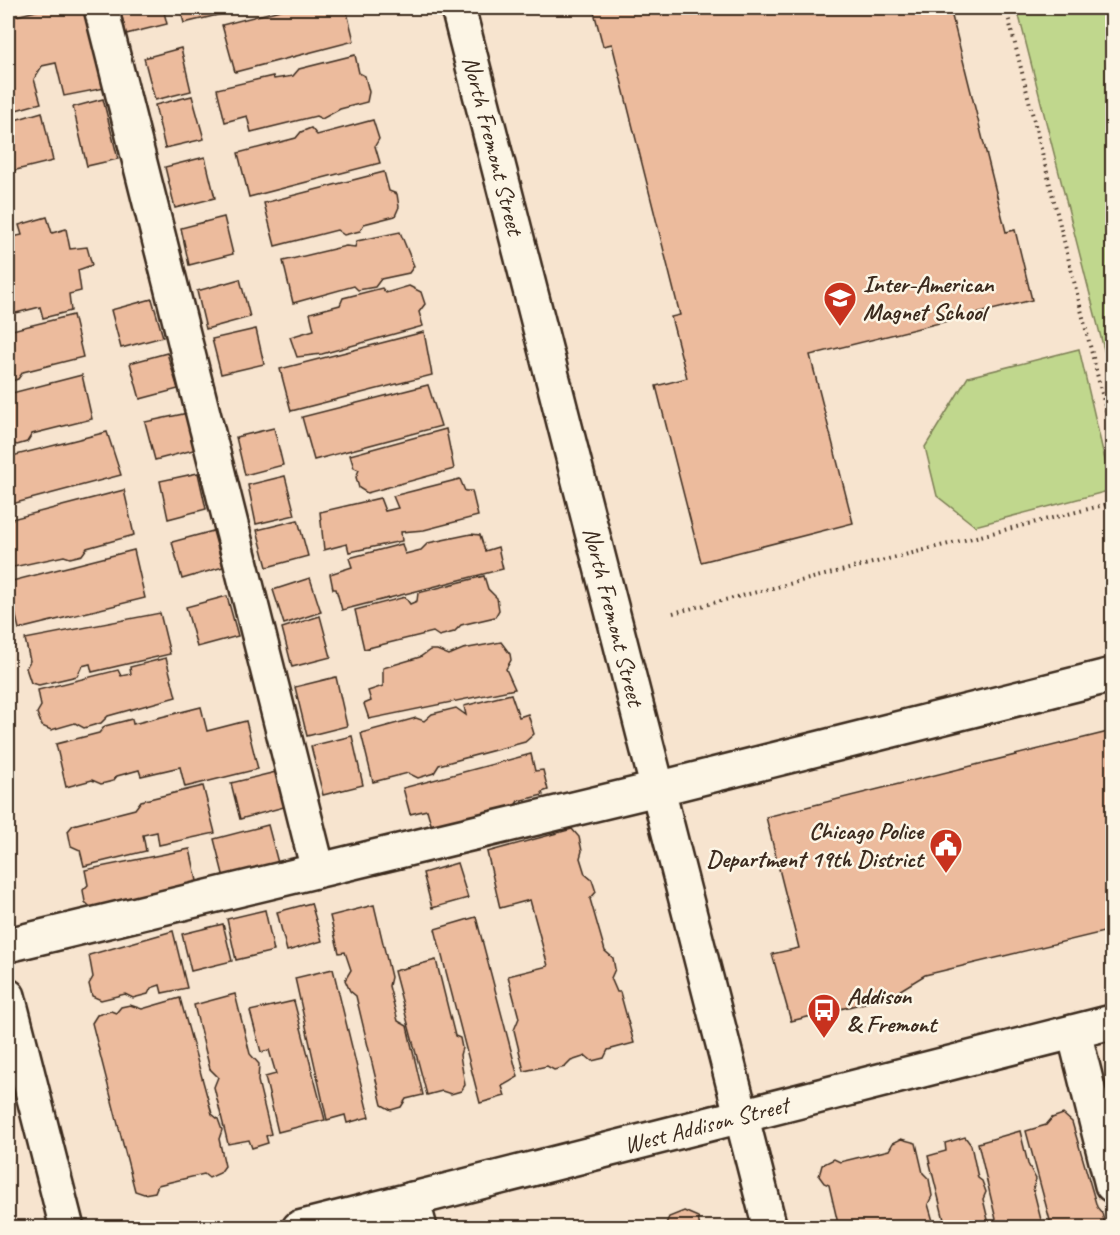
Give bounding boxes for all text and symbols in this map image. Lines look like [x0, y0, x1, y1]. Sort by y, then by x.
street label: North Fremont Street [456, 53, 531, 240]
place label: Inter-American Magnet School [863, 269, 995, 327]
school or university icon: Inter-American Magnet School [822, 280, 858, 327]
street label: North Fremont Street [576, 524, 651, 711]
place label: Chicago Police Department 19th District [707, 816, 926, 874]
public building icon: Chicago Police Department 19th District [928, 827, 964, 874]
place label: Addison & Fremont [847, 981, 939, 1039]
bus stop icon: Addison & Fremont [806, 992, 842, 1039]
street label: West Addison Street [621, 1089, 794, 1160]

